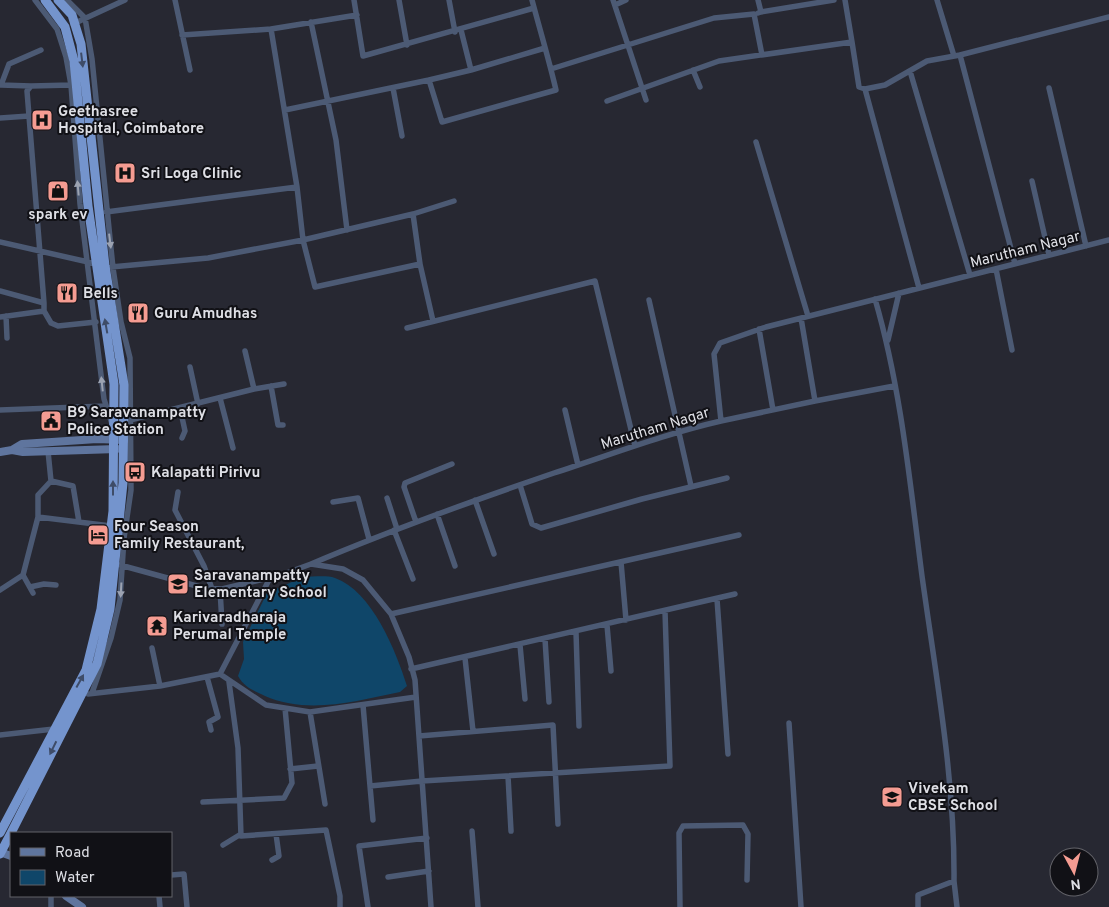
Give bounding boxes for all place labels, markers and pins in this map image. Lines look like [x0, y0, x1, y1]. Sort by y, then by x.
place label: Geethasree Hospital, Coimbatore [58, 103, 204, 139]
hospital icon: Geethasree Hospital, Coimbatore [30, 108, 54, 132]
hospital icon: Sri Loga Clinic [113, 161, 137, 185]
place label: Sri Loga Clinic [141, 165, 242, 184]
shop icon: spark ev [46, 179, 70, 203]
place label: spark ev [28, 206, 88, 225]
restaurant icon: Bells [55, 281, 79, 305]
place label: Bells [83, 285, 118, 304]
restaurant icon: Guru Amudhas [126, 301, 150, 325]
place label: Guru Amudhas [154, 305, 257, 324]
place label: B9 Saravanampatty Police Station [67, 404, 207, 440]
public building icon: B9 Saravanampatty Police Station [39, 409, 63, 433]
bus stop icon: Kalapatti Pirivu [123, 460, 147, 484]
place label: Kalapatti Pirivu [151, 464, 260, 483]
place label: Four Season Family Restaurant, [114, 518, 245, 554]
hotel icon: Four Season Family Restaurant, [86, 523, 110, 547]
place label: Saravanampatty Elementary School [194, 567, 327, 603]
school or university icon: Saravanampatty Elementary School [166, 572, 190, 596]
place label: Karivaradharaja Perumal Temple [173, 609, 286, 645]
temple icon: Karivaradharaja Perumal Temple [145, 614, 169, 638]
place label: Vivekam CBSE School [908, 780, 998, 816]
school or university icon: Vivekam CBSE School [880, 785, 904, 809]

